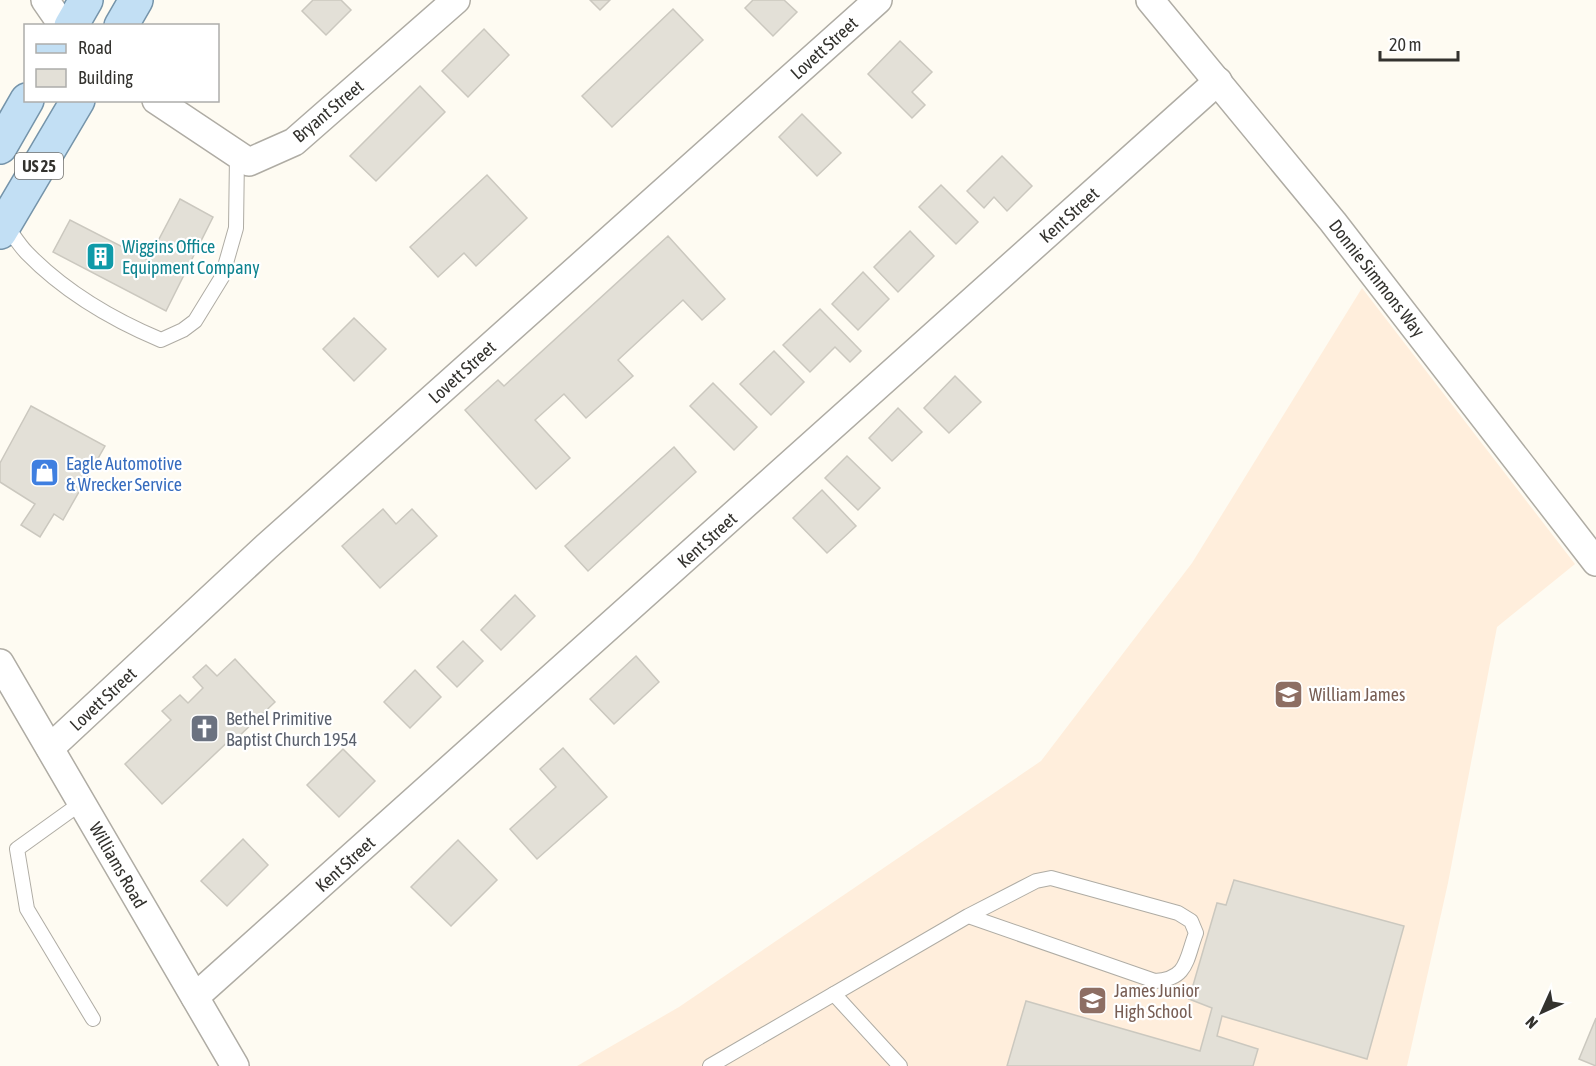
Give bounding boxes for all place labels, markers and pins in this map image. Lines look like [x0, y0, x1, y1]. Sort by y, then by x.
place label: Wiggins Office Equipment Company [122, 236, 260, 278]
building icon: Wiggins Office Equipment Company [85, 240, 117, 272]
place label: Eagle Automotive & Wrecker Service [66, 453, 182, 495]
shop icon: Eagle Automotive & Wrecker Service [29, 457, 61, 489]
school or university icon: William James [1272, 678, 1304, 710]
place label: William James [1309, 684, 1405, 705]
place label: Bethel Primitive Baptist Church 1954 [226, 708, 357, 750]
church icon: Bethel Primitive Baptist Church 1954 [189, 712, 221, 744]
place label: James Junior High School [1114, 980, 1200, 1022]
school or university icon: James Junior High School [1077, 984, 1109, 1016]

